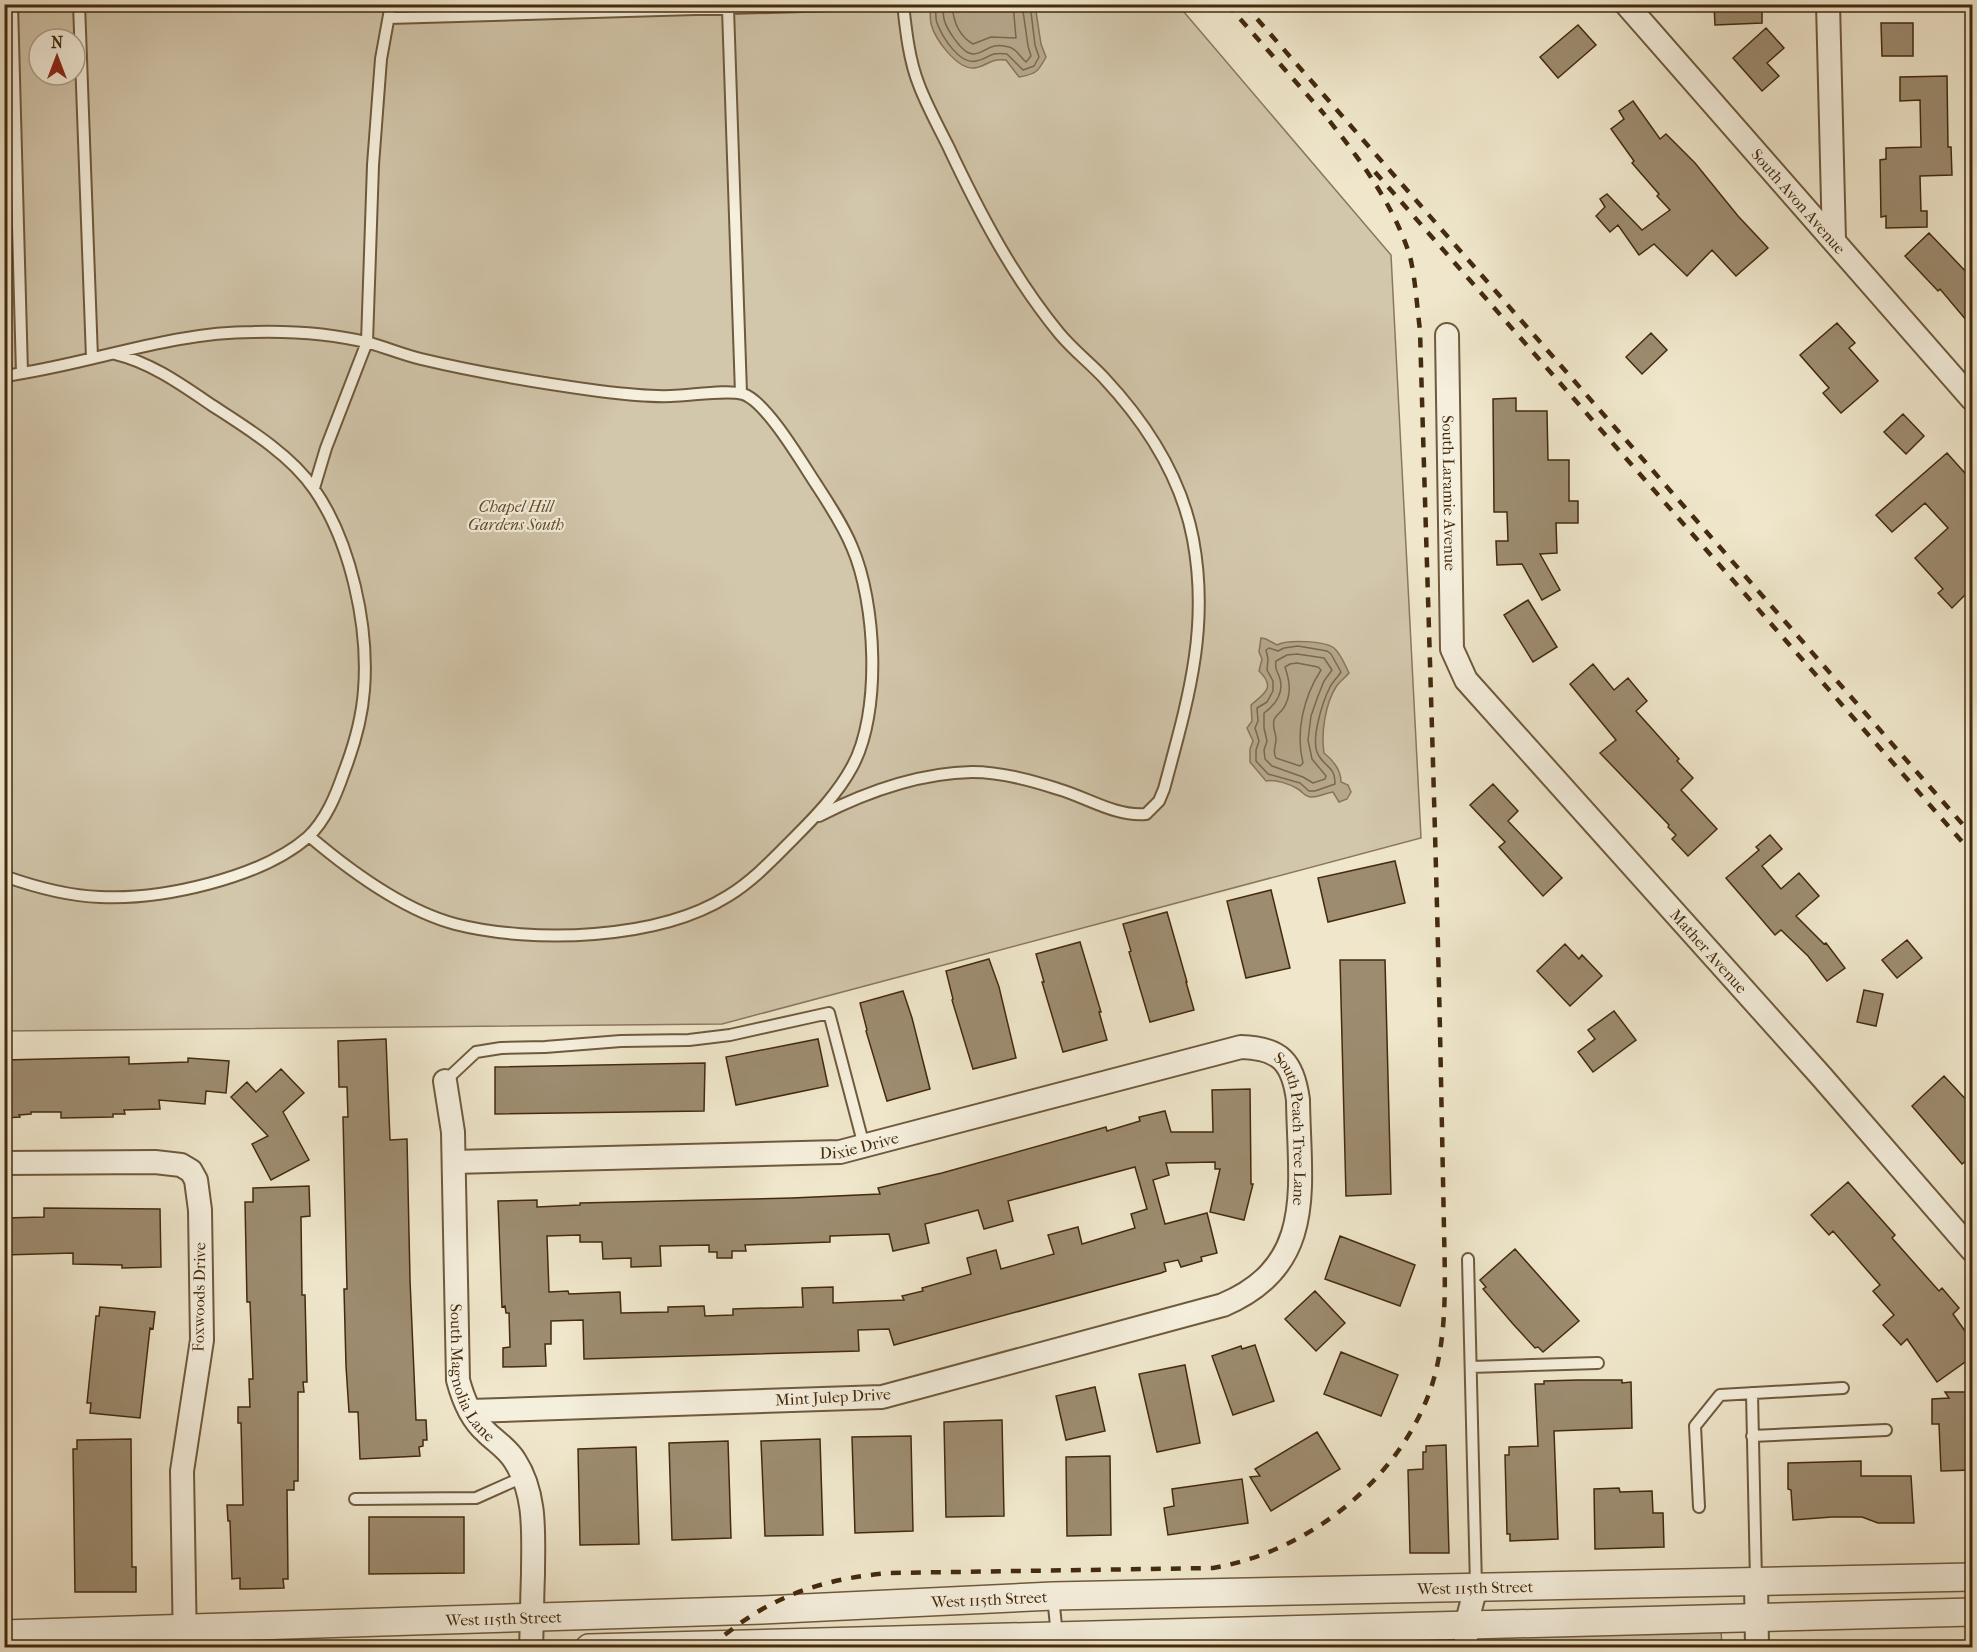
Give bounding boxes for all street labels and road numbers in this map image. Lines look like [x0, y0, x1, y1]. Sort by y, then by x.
street label: South Avon Avenue [1748, 145, 1850, 258]
street label: South Laramie Avenue [1439, 415, 1460, 571]
street label: Mather Avenue [1666, 905, 1752, 997]
street label: South Peach Tree Lane [1271, 1047, 1310, 1207]
street label: Dixie Drive [819, 1128, 901, 1162]
street label: Foxwoods Drive [189, 1242, 209, 1352]
street label: South Magnolia Lane [447, 1303, 499, 1445]
street label: Mint Julep Drive [775, 1384, 891, 1410]
street label: West 115th Street [1416, 1577, 1534, 1598]
street label: West 115th Street [930, 1587, 1048, 1611]
street label: West 115th Street [444, 1607, 562, 1630]

